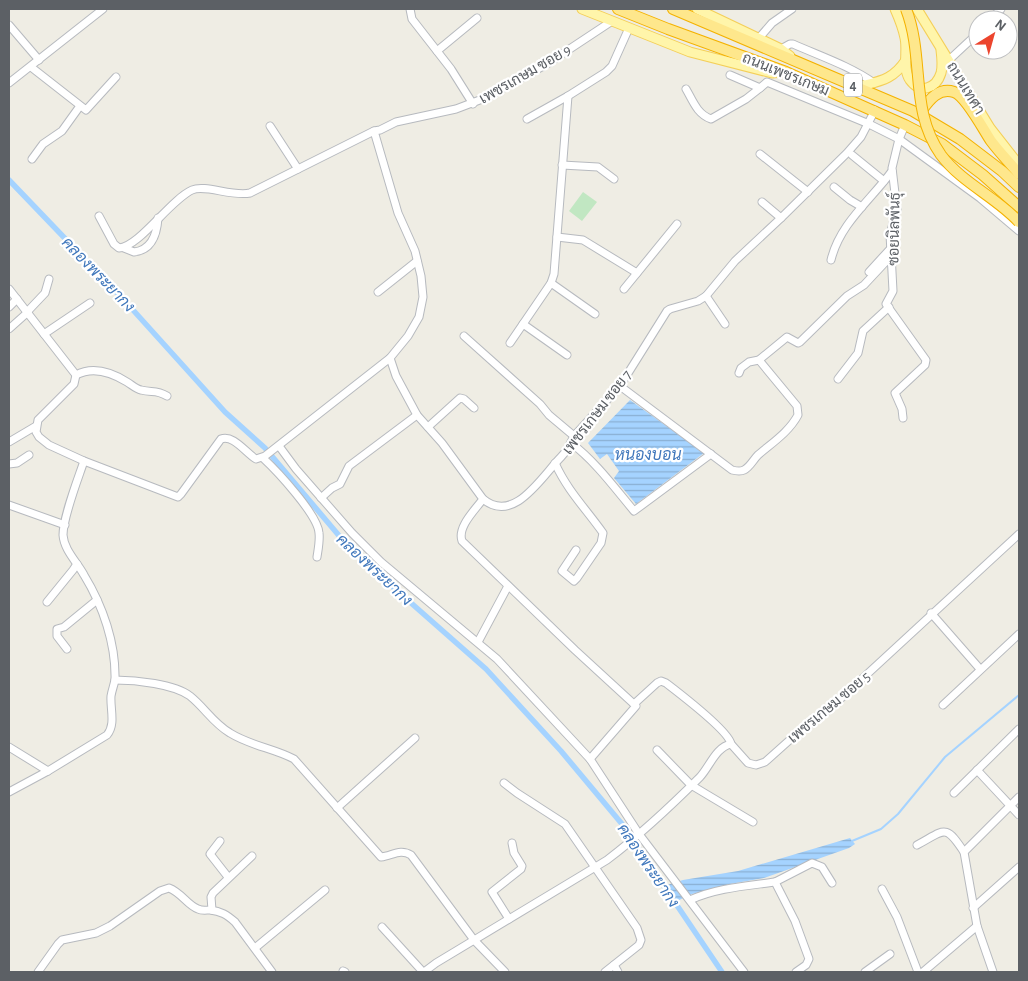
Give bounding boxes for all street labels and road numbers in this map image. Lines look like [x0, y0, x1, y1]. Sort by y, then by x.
street label: เพชรเกษม ซอย 9 [477, 42, 574, 107]
street label: ถนนเพชรเกษม [740, 50, 831, 99]
street label: ถนนเทศา [944, 59, 987, 117]
road number: 4 [844, 74, 862, 96]
street label: ซอยนิลพันธุ์ [883, 192, 906, 266]
street label: เพชรเกษม ซอย 7 [560, 367, 635, 457]
street label: เพชรเกษม ซอย 5 [785, 669, 873, 746]

